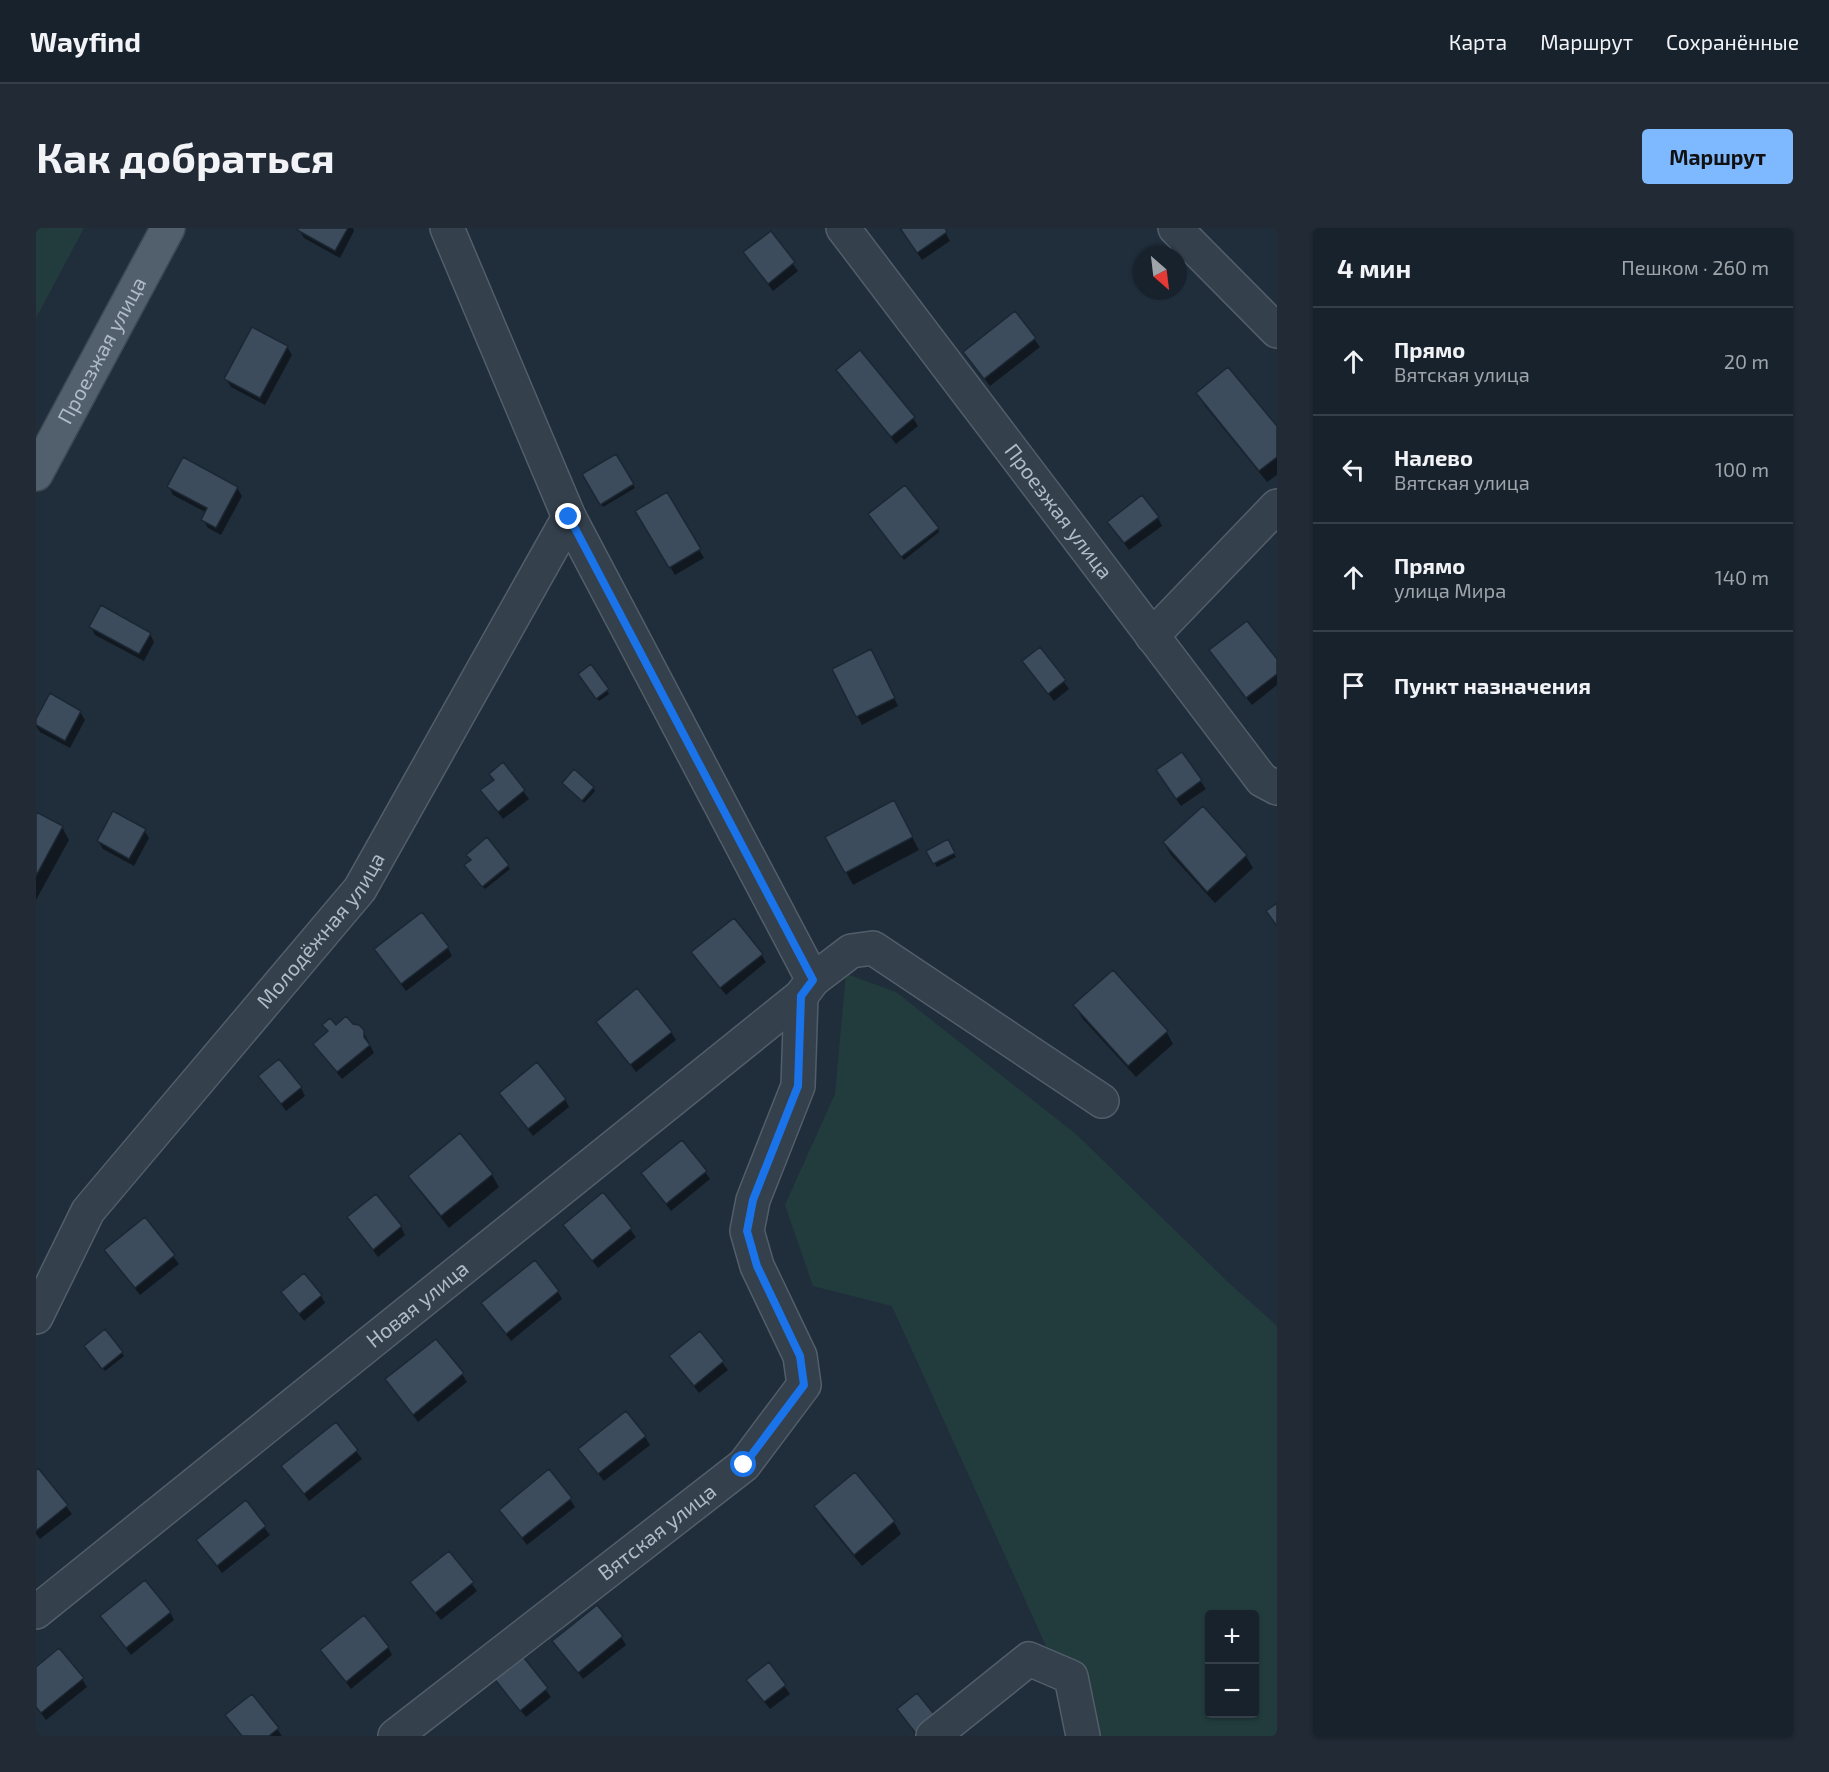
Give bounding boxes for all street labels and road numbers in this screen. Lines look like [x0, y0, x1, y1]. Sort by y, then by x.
street label: Проезжая улица [51, 272, 150, 428]
street label: Проезжая улица [1000, 438, 1119, 583]
street label: Молодёжная улица [251, 848, 389, 1013]
street label: Новая улица [361, 1255, 473, 1352]
street label: Вятская улица [592, 1478, 720, 1585]

